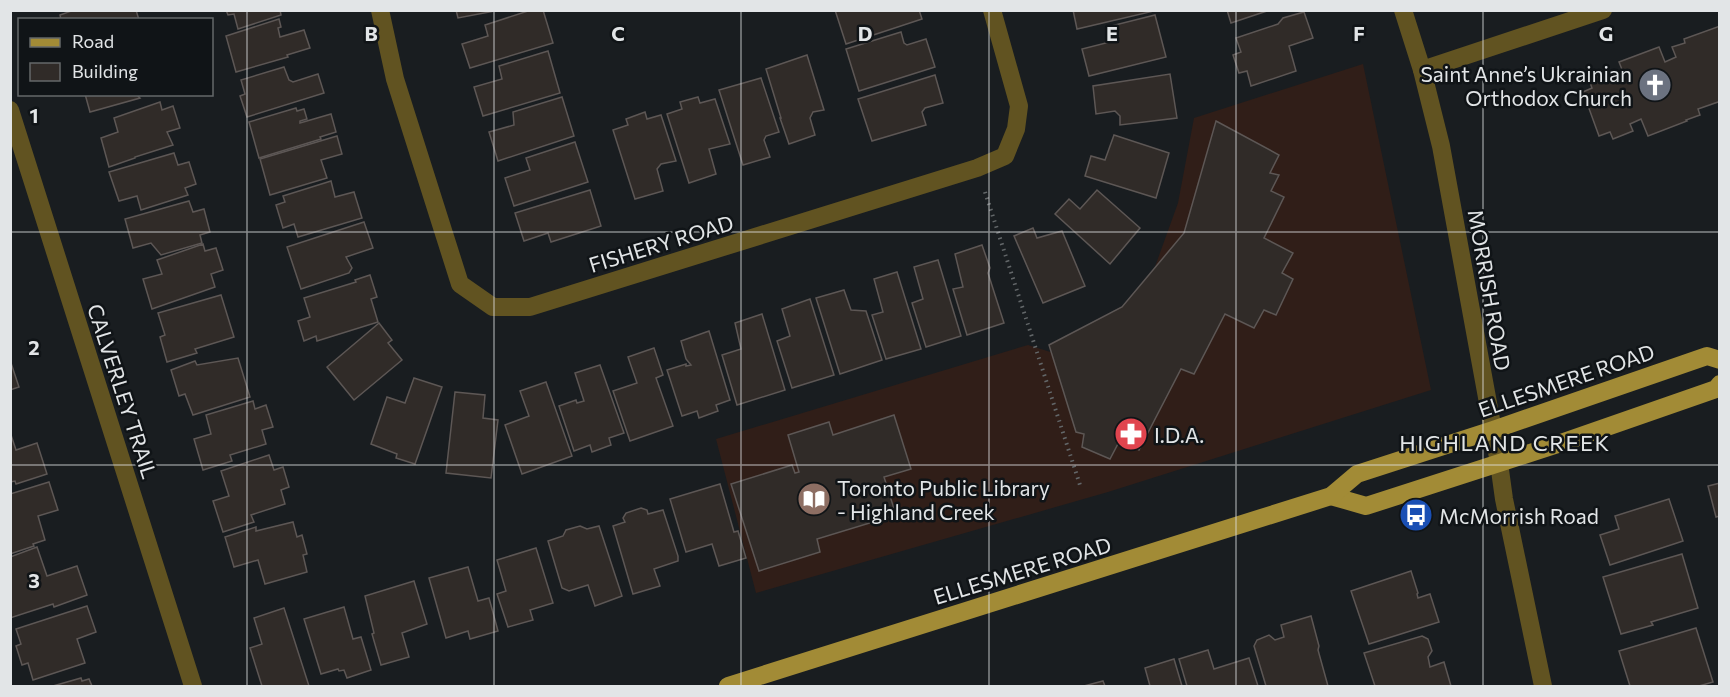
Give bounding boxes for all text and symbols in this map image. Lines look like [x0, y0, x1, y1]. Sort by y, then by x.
legend [18, 18, 213, 96]
text: B [364, 21, 378, 45]
text: C [611, 21, 625, 45]
text: D [858, 21, 872, 45]
text: E [1106, 21, 1118, 45]
text: F [1353, 21, 1365, 45]
text: G [1599, 21, 1613, 45]
text: Road [72, 30, 114, 52]
text: Building [72, 60, 138, 82]
place label: Saint Anne’s Ukrainian Orthodox Church [1420, 61, 1632, 110]
church icon: Saint Anne’s Ukrainian Orthodox Church [1637, 67, 1673, 103]
text: 1 [29, 103, 39, 127]
street label: MORRISH ROAD [1464, 207, 1516, 373]
street label: FISHERY ROAD [586, 209, 736, 277]
street label: CALVERLEY TRAIL [83, 300, 163, 482]
text: 2 [28, 335, 40, 359]
street label: ELLESMERE ROAD [1475, 338, 1657, 422]
pharmacy icon: I.D.A. [1113, 416, 1149, 452]
place label: I.D.A. [1154, 422, 1204, 447]
district label: HIGHLAND CREEK [1399, 429, 1611, 456]
place label: Toronto Public Library - Highland Creek [837, 475, 1050, 524]
library icon: Toronto Public Library - Highland Creek [796, 481, 832, 517]
bus stop icon: McMorrish Road [1398, 497, 1434, 533]
place label: McMorrish Road [1439, 503, 1599, 528]
street label: ELLESMERE ROAD [930, 531, 1114, 609]
text: 3 [28, 568, 40, 592]

